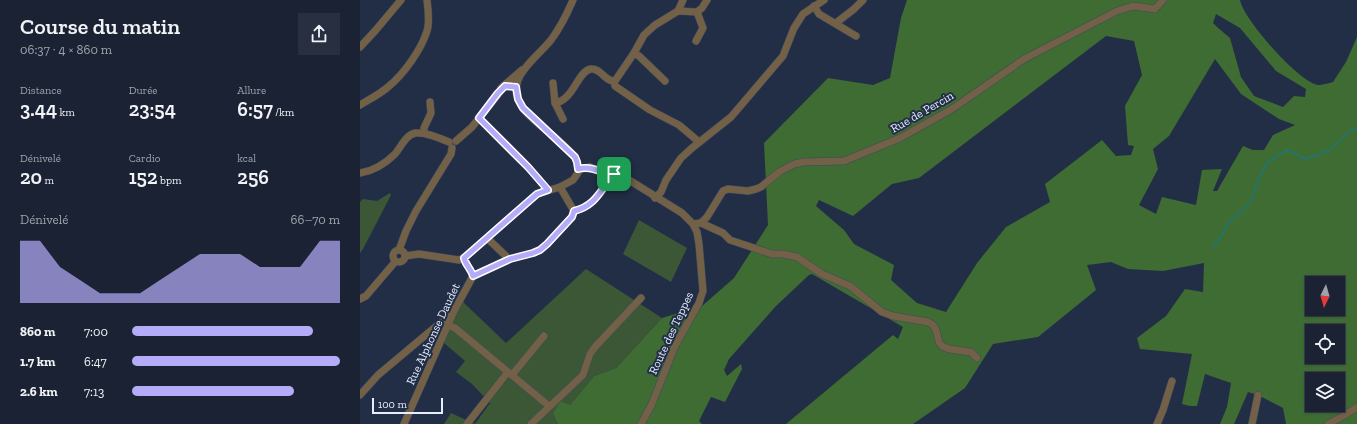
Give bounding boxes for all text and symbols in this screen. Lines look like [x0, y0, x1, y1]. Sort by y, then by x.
text: Course du matin [20, 13, 180, 40]
button: share [298, 13, 340, 55]
text: 06:37 · 4 × 860 m [20, 42, 112, 57]
text: Distance [20, 84, 62, 97]
text: Durée [129, 84, 158, 97]
text: Allure [237, 84, 266, 97]
street label: Rue de Percin [888, 88, 956, 136]
text: 3.44 [20, 97, 57, 121]
text: 23:54 [129, 97, 176, 121]
text: 6:57 [237, 97, 273, 121]
text: km [57, 106, 75, 119]
text: /km [273, 106, 294, 119]
text: Dénivelé [20, 152, 61, 165]
text: Cardio [129, 152, 160, 165]
text: kcal [237, 152, 256, 165]
pin [597, 157, 631, 191]
icon: arrive [603, 163, 625, 185]
text: 20 [20, 165, 42, 189]
text: 152 [129, 165, 158, 189]
text: 256 [237, 165, 269, 189]
text: m [42, 174, 54, 187]
text: bpm [158, 174, 181, 187]
text: Dénivelé [20, 212, 68, 227]
text: 66–70 m [291, 212, 340, 227]
north arrow [1305, 276, 1345, 316]
map controls [1305, 276, 1345, 412]
street label: Rue Alphonse Daudet [403, 280, 463, 387]
street label: Route des Teppes [646, 290, 696, 376]
text: 860 m [20, 324, 55, 339]
text: 7:00 [84, 324, 108, 339]
button: locate [1305, 324, 1345, 364]
text: 1.7 km [20, 354, 55, 369]
text: 6:47 [84, 354, 107, 369]
button: layers [1305, 372, 1345, 412]
text: 2.6 km [20, 384, 58, 399]
text: 7:13 [84, 384, 104, 399]
scale bar [372, 396, 443, 415]
text: 100 m [378, 398, 407, 411]

